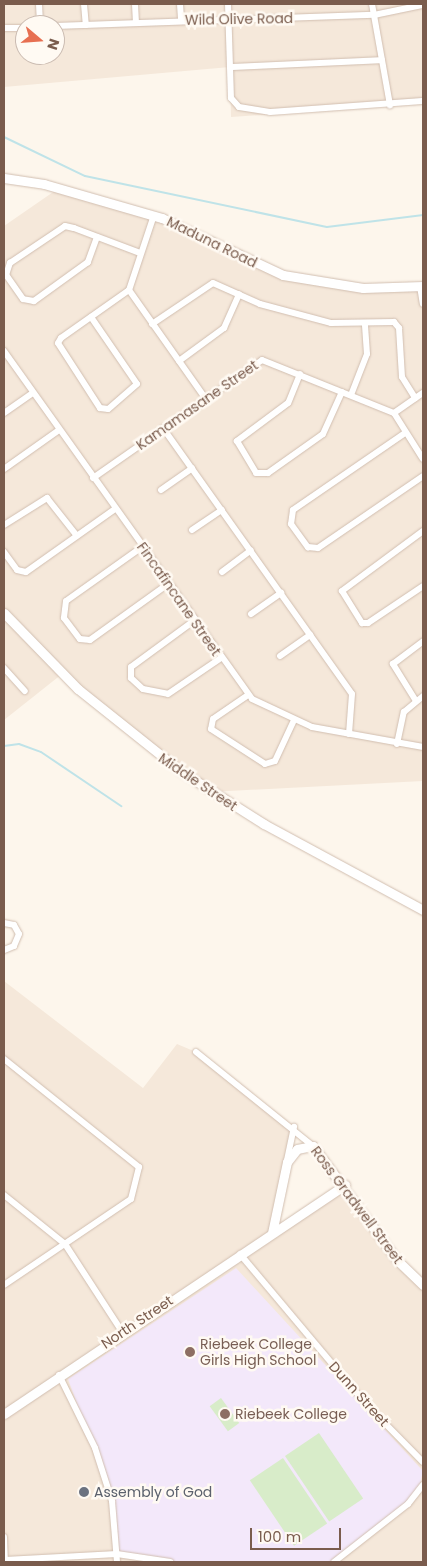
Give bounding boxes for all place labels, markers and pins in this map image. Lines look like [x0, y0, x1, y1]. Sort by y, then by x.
place label: Riebeek College Girls High School [200, 1336, 316, 1368]
marker: Riebeek College Girls High School [184, 1346, 196, 1358]
place label: Riebeek College [235, 1406, 347, 1422]
marker: Riebeek College [219, 1408, 231, 1420]
place label: Assembly of God [94, 1484, 212, 1500]
marker: Assembly of God [78, 1486, 90, 1498]

